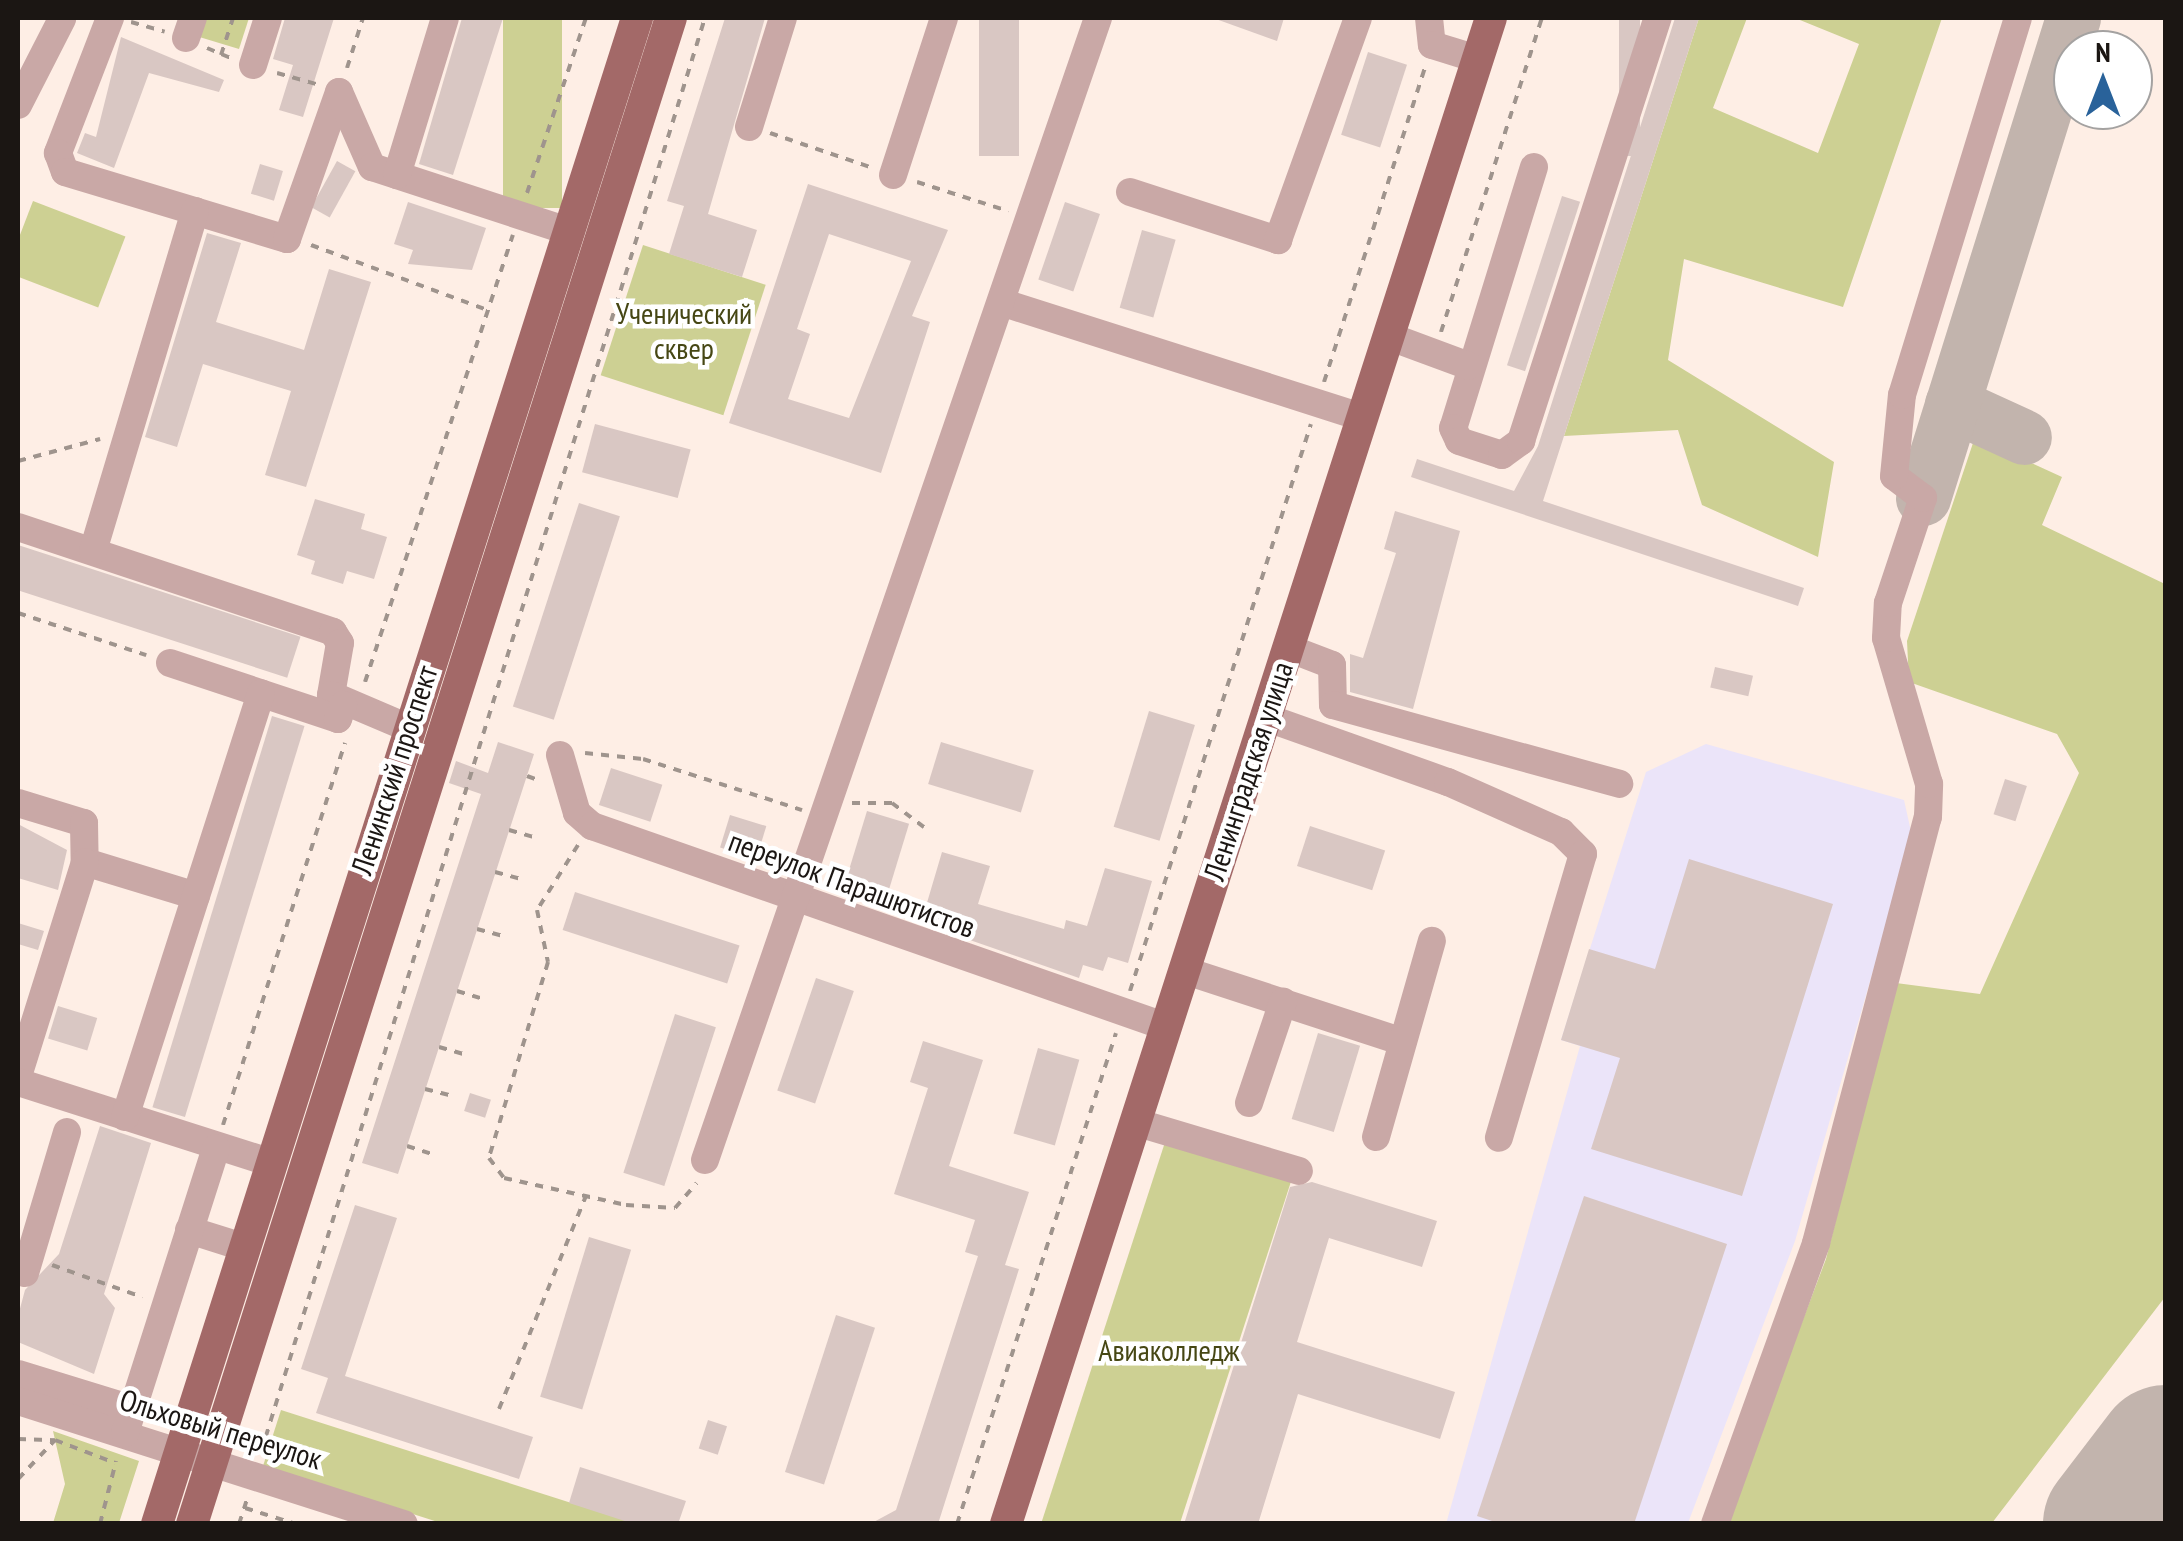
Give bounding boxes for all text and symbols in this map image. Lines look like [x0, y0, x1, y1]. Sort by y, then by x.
north arrow [2053, 30, 2153, 130]
text: N [2095, 33, 2111, 70]
park label: Ученический сквер [616, 295, 752, 366]
street label: Ленинградская улица [1196, 657, 1300, 885]
street label: Ленинский проспект [343, 661, 445, 879]
street label: переулок Парашютистов [724, 823, 980, 945]
park label: Авиаколледж [1098, 1332, 1240, 1368]
street label: Ольховый переулок [116, 1381, 326, 1477]

